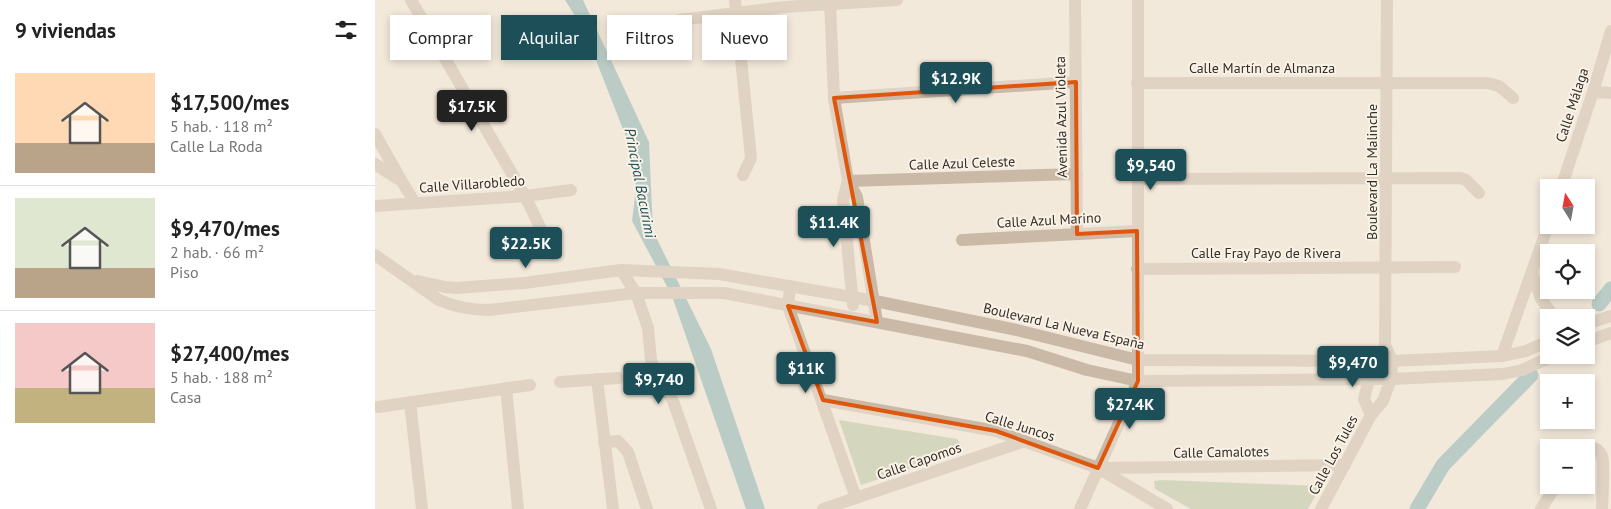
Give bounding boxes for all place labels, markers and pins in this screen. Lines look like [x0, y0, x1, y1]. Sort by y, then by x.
pin: $12.9K [915, 62, 997, 104]
pin: $17.5K [431, 90, 513, 132]
pin: $9,540 [1110, 148, 1192, 191]
pin: $11.4K [793, 206, 875, 248]
pin: $22.5K [485, 226, 567, 269]
pin: $9,470 [1312, 346, 1394, 388]
pin: $11K [776, 352, 836, 394]
pin: $9,740 [618, 362, 700, 405]
pin: $27.4K [1089, 388, 1171, 430]

